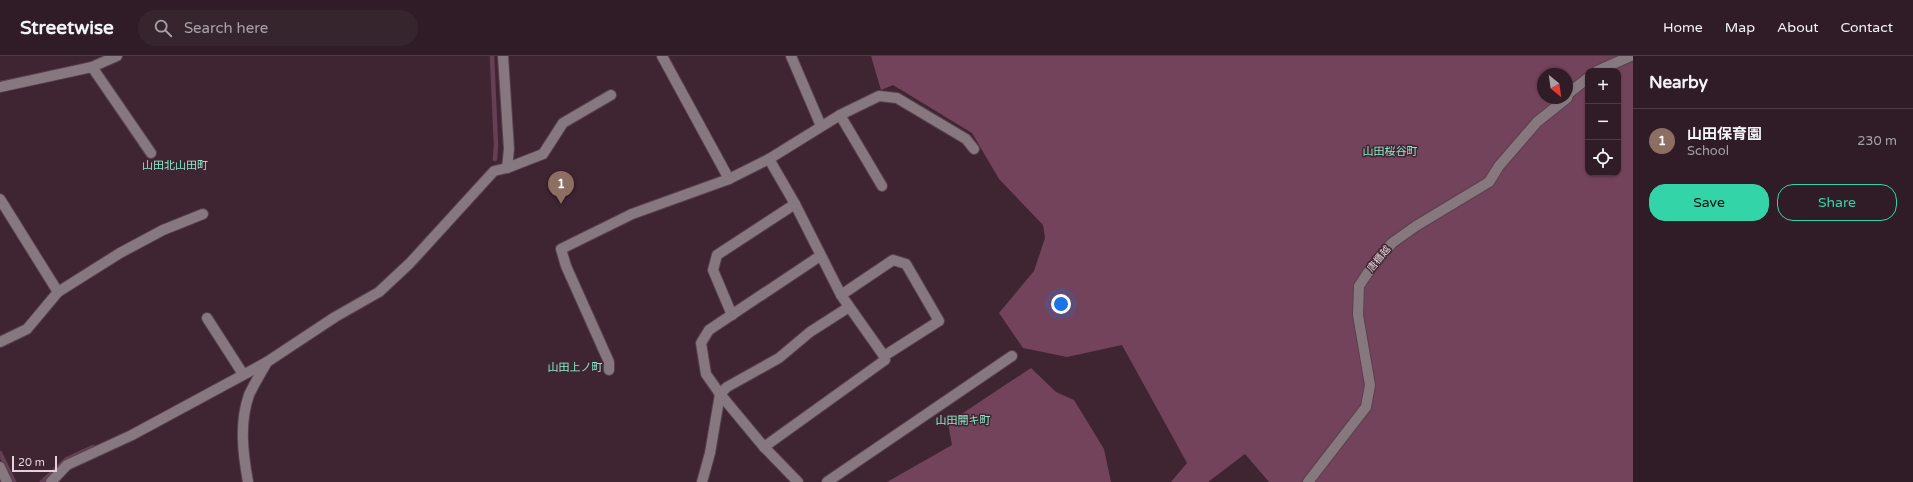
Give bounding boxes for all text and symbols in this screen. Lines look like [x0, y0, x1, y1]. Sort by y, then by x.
search box [138, 10, 418, 46]
text: Streetwise [20, 17, 114, 39]
icon: search [152, 17, 174, 39]
text: Search here [184, 19, 268, 37]
text: Home [1663, 19, 1703, 36]
text: Map [1725, 19, 1755, 36]
text: About [1777, 19, 1819, 36]
text: Contact [1841, 19, 1893, 36]
north arrow [1537, 68, 1573, 104]
map controls [1585, 68, 1621, 176]
button: + [1585, 68, 1621, 104]
text: Nearby [1649, 72, 1708, 93]
button: − [1585, 104, 1621, 140]
text: 山田保育園 [1687, 125, 1762, 143]
text: 1 [1658, 133, 1666, 149]
text: 230 m [1857, 133, 1897, 149]
button: locate [1585, 140, 1621, 176]
text: School [1687, 143, 1729, 159]
district label: 山田桜谷町 [1363, 145, 1418, 158]
district label: 山田北山田町 [142, 159, 208, 172]
pin: 1 [548, 171, 574, 204]
button: Save [1649, 184, 1769, 221]
button: Share [1777, 184, 1897, 221]
street label: 唐櫃越 [1365, 244, 1393, 274]
your location [1051, 294, 1071, 314]
district label: 山田上ノ町 [548, 361, 603, 374]
district label: 山田開キ町 [936, 414, 991, 427]
scale bar [12, 454, 57, 473]
text: 20 m [18, 456, 45, 469]

